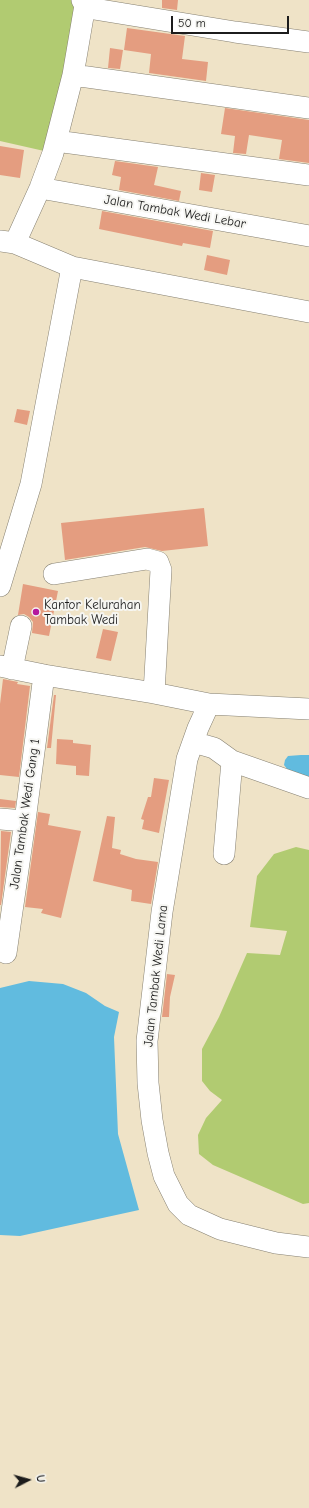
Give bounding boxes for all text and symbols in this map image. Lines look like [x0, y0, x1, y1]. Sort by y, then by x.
scale bar [173, 8, 291, 34]
text: 50 m [178, 16, 206, 30]
street label: Jalan Tambak Wedi Lebar [103, 192, 247, 232]
place label: Kantor Kelurahan Tambak Wedi [44, 597, 141, 628]
marker: Kantor Kelurahan Tambak Wedi [31, 607, 41, 617]
street label: Jalan Tambak Wedi Gang 1 [7, 738, 43, 890]
street label: Jalan Tambak Wedi Lama [141, 904, 171, 1048]
north arrow [8, 1460, 48, 1500]
text: U [34, 1474, 47, 1483]

